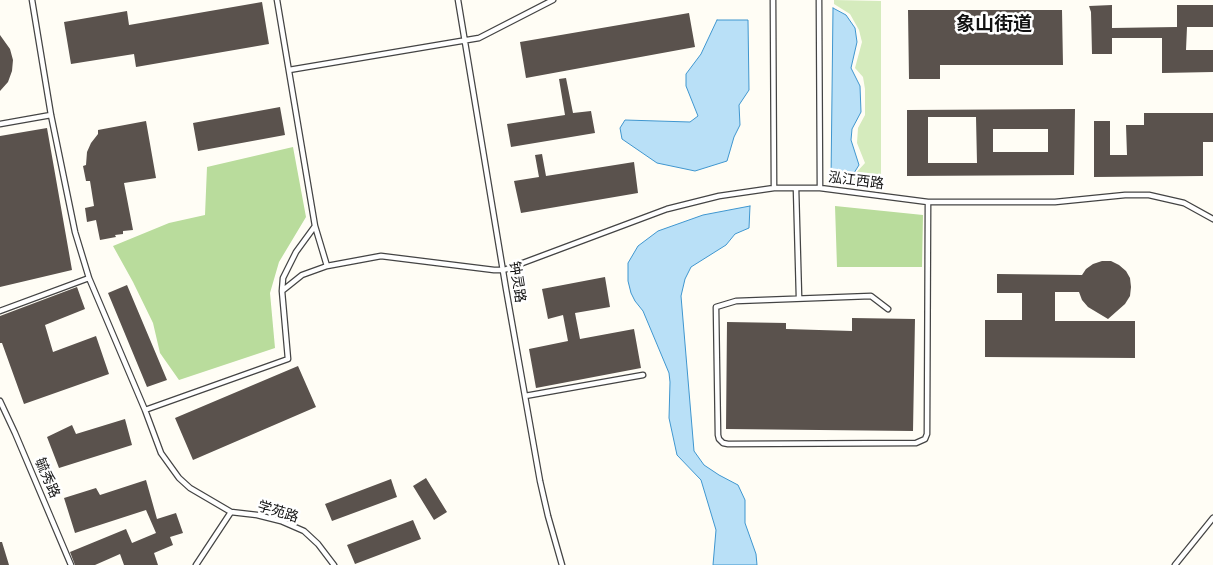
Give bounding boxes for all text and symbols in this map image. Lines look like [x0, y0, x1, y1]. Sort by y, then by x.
district label: 象山街道 [956, 14, 1032, 36]
street label: 泓江西路 [827, 169, 885, 193]
street label: 钟灵路 [505, 260, 529, 304]
street label: 毓秀路 [31, 455, 63, 501]
street label: 学苑路 [255, 498, 301, 526]

